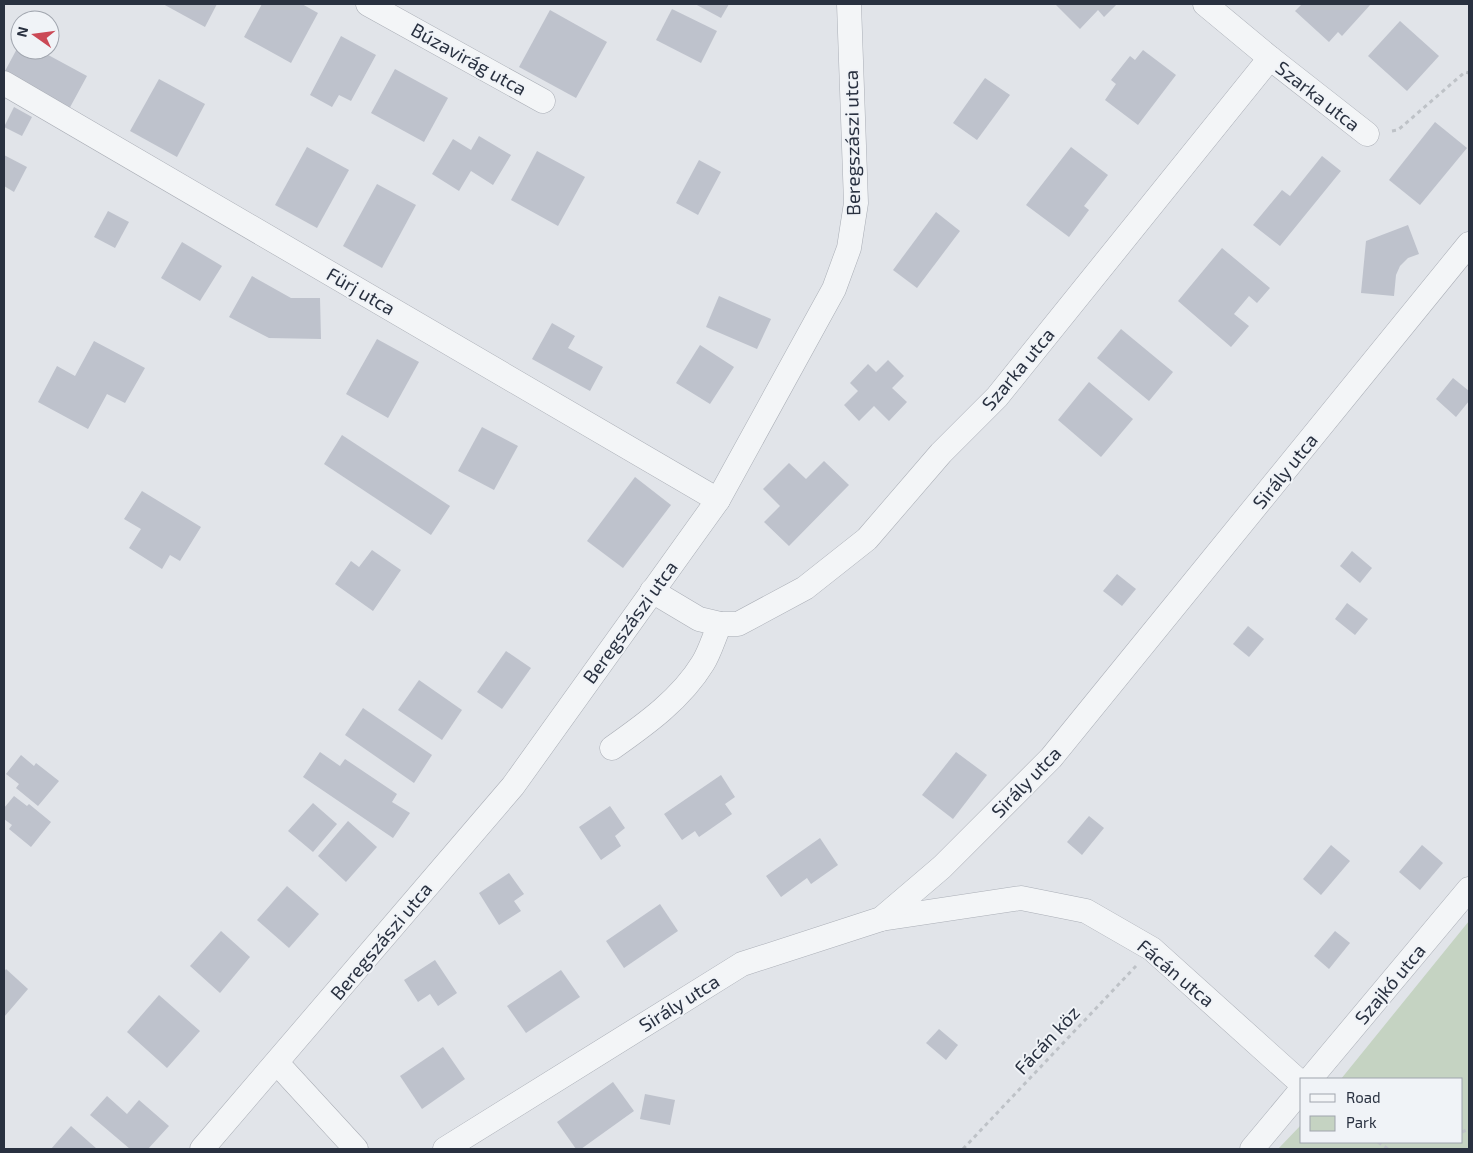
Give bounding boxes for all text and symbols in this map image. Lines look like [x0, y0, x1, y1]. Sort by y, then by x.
north arrow [10, 10, 60, 60]
street label: Búzavirág utca [408, 17, 531, 100]
text: N [12, 25, 31, 39]
street label: Szarka utca [1272, 56, 1365, 136]
street label: Beregszászi utca [839, 70, 864, 216]
street label: Fürj utca [323, 262, 400, 319]
street label: Szarka utca [976, 323, 1059, 415]
street label: Sirály utca [1247, 428, 1322, 513]
street label: Beregszászi utca [577, 556, 682, 688]
street label: Sirály utca [986, 741, 1065, 822]
street label: Beregszászi utca [325, 877, 436, 1004]
street label: Fácán utca [1133, 934, 1219, 1011]
street label: Szajkó utca [1349, 939, 1430, 1029]
street label: Sirály utca [634, 969, 723, 1036]
street label: Fácán köz [1009, 1001, 1084, 1079]
legend [1300, 1078, 1463, 1143]
text: Road [1346, 1088, 1381, 1106]
text: Park [1346, 1113, 1377, 1131]

